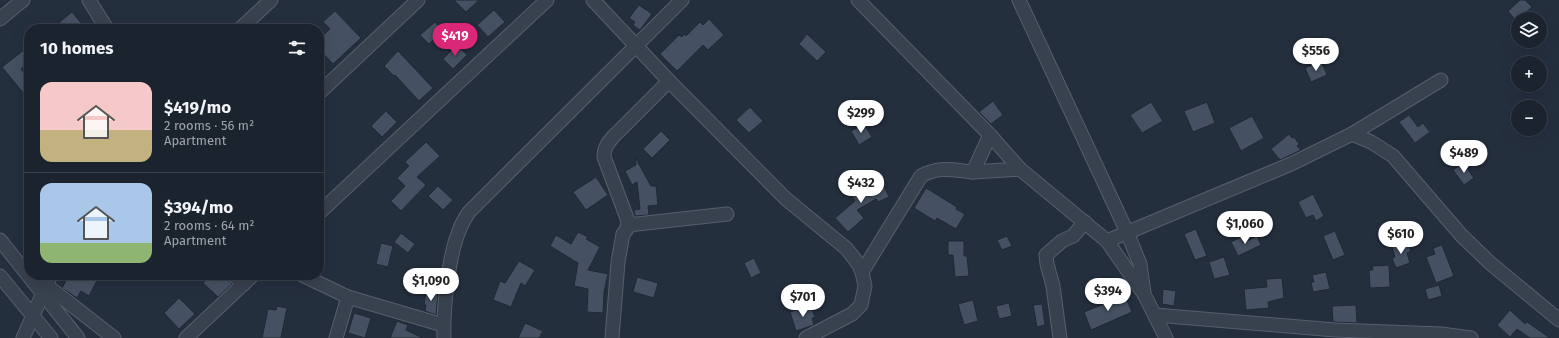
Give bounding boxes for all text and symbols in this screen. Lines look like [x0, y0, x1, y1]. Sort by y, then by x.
map controls [1511, 12, 1547, 136]
button: layers [1511, 12, 1547, 48]
pin: $419 [431, 23, 479, 57]
text: $419 [442, 28, 468, 43]
icon: filters [286, 37, 308, 59]
text: 10 homes [40, 38, 114, 59]
pin: $556 [1292, 38, 1340, 72]
text: $556 [1302, 43, 1330, 58]
button: + [1511, 56, 1547, 92]
text: $419/mo [164, 97, 231, 118]
icon: home [72, 98, 120, 146]
pin: $299 [837, 100, 885, 134]
button: − [1511, 100, 1547, 136]
text: $299 [847, 105, 875, 120]
text: 2 rooms · 56 m² [164, 118, 254, 133]
text: Apartment [164, 133, 226, 148]
pin: $489 [1440, 140, 1488, 174]
text: $489 [1449, 145, 1479, 160]
pin: $432 [837, 170, 885, 204]
text: $432 [847, 175, 875, 190]
text: $394/mo [164, 197, 233, 218]
icon: home [72, 199, 120, 247]
pin: $1,060 [1212, 211, 1278, 245]
text: $1,060 [1226, 216, 1264, 231]
text: 2 rooms · 64 m² [164, 218, 254, 233]
pin: $610 [1377, 221, 1425, 255]
text: $610 [1387, 226, 1415, 241]
text: Apartment [164, 233, 226, 248]
pin: $1,090 [398, 268, 464, 302]
text: $1,090 [412, 273, 450, 288]
pin: $394 [1084, 278, 1132, 312]
text: $394 [1094, 283, 1122, 298]
pin: $701 [779, 284, 827, 318]
text: $701 [790, 289, 816, 304]

